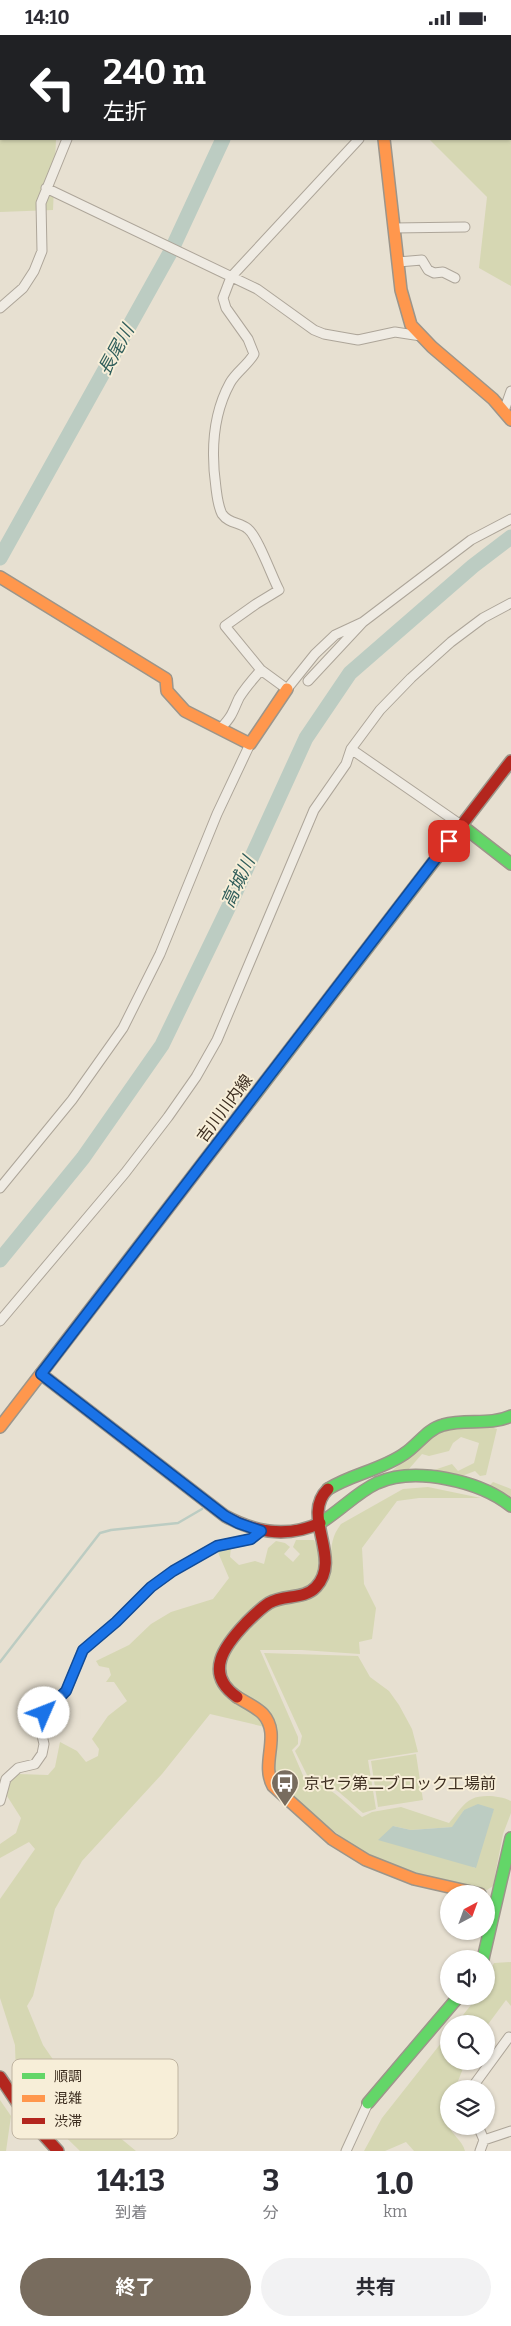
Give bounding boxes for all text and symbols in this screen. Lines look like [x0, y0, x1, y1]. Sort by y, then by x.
text: 14:10 [25, 6, 69, 29]
text: 240 m [103, 51, 206, 93]
icon: left [20, 55, 85, 120]
text: 左折 [103, 98, 147, 125]
water label: 長尾川 [93, 319, 140, 379]
pin [428, 820, 470, 862]
icon: arrive [435, 827, 463, 855]
water label: 高城川 [217, 851, 260, 911]
street label: 吉川川内線 [193, 1071, 256, 1146]
position arrow [17, 1686, 69, 1738]
bus stop icon: 京セラ第二ブロック工場前 [270, 1768, 300, 1807]
place label: 京セラ第二ブロック工場前 [304, 1774, 496, 1793]
north arrow [440, 1885, 495, 1940]
map controls [440, 1885, 495, 2135]
button: sound [440, 1950, 495, 2005]
button: search [440, 2015, 495, 2070]
legend [12, 2059, 178, 2139]
text: 順調 [54, 2068, 82, 2085]
button: layers [440, 2080, 495, 2135]
text: 混雑 [54, 2090, 82, 2107]
text: 渋滞 [54, 2113, 82, 2130]
text: 14:13 [97, 2163, 165, 2199]
text: 3 [262, 2163, 279, 2199]
text: 1.0 [376, 2166, 414, 2202]
text: km [383, 2202, 407, 2221]
text: 到着 [115, 2203, 147, 2222]
text: 分 [263, 2203, 279, 2222]
button: 終了 [20, 2258, 251, 2316]
button: 共有 [261, 2258, 491, 2316]

